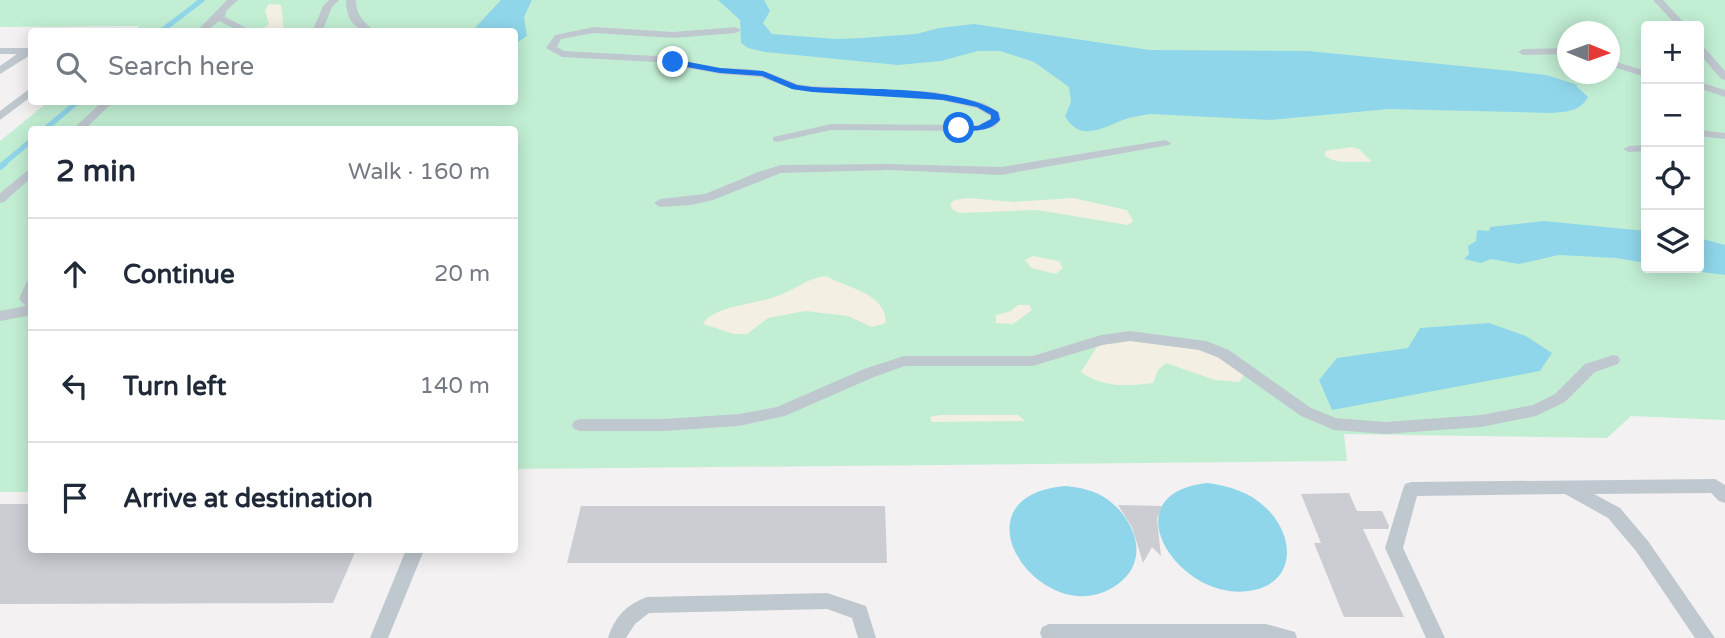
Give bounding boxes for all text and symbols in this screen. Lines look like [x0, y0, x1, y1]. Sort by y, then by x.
north arrow [1557, 21, 1620, 84]
map controls [1641, 21, 1704, 273]
button: + [1641, 21, 1704, 84]
search box [28, 28, 518, 105]
route end [657, 46, 688, 77]
icon: search [52, 48, 90, 86]
text: Search here [108, 51, 254, 82]
button: − [1641, 84, 1704, 147]
route start [943, 112, 974, 143]
button: locate [1641, 147, 1704, 210]
text: 2 min [56, 153, 136, 190]
text: Walk · 160 m [348, 158, 490, 186]
button: layers [1641, 210, 1704, 273]
icon: ahead [56, 255, 94, 293]
text: Continue [123, 259, 235, 290]
text: 20 m [434, 260, 490, 288]
icon: left [56, 367, 94, 405]
text: Turn left [123, 371, 226, 402]
text: 140 m [420, 372, 490, 400]
icon: arrive [56, 479, 94, 517]
text: Arrive at destination [123, 483, 373, 514]

